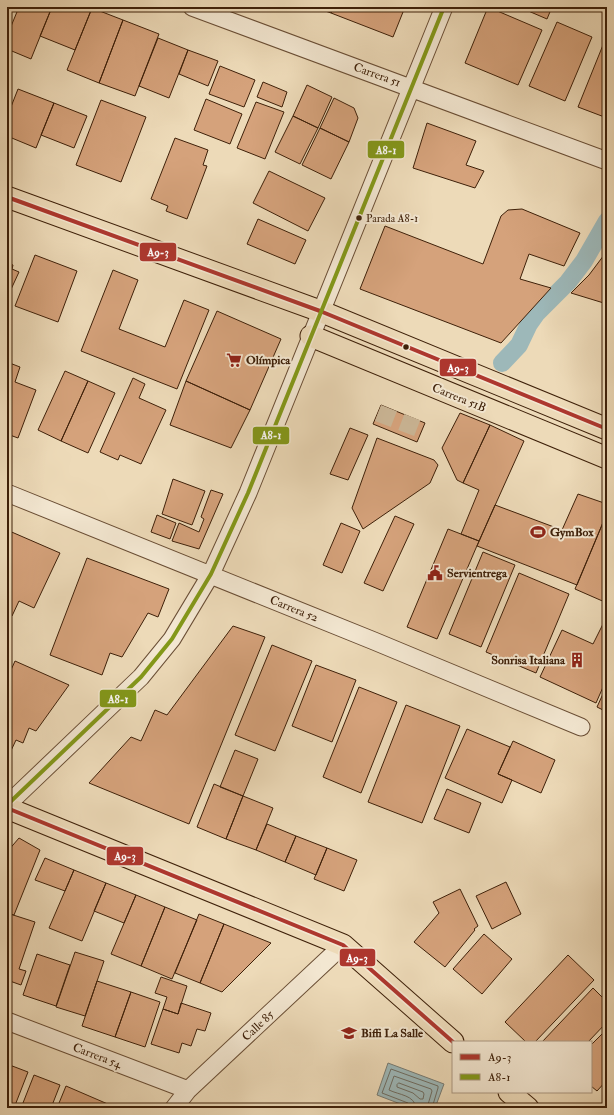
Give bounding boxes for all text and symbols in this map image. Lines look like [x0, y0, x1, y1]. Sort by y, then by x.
street label: Carrera 51 [351, 60, 403, 90]
line badge: A8-1 [367, 140, 405, 159]
text: A8-1 [375, 144, 396, 157]
place label: Parada A8-1 [366, 212, 418, 225]
marker: Parada A8-1 [354, 213, 364, 223]
line badge: A9-3 [139, 242, 177, 262]
text: A9-3 [146, 246, 169, 259]
unlabelled marker [401, 342, 411, 352]
supermarket icon: Olímpica [225, 351, 243, 369]
place label: Olímpica [246, 353, 291, 368]
line badge: A9-3 [439, 358, 477, 377]
text: A9-3 [446, 362, 469, 375]
street label: Carrera 51B [430, 380, 488, 416]
line badge: A8-1 [252, 426, 290, 445]
text: A8-1 [260, 429, 281, 442]
sports icon: GymBox [529, 523, 547, 541]
place label: GymBox [550, 525, 594, 540]
public building icon: Servientrega [426, 564, 444, 582]
place label: Servientrega [447, 566, 508, 581]
street label: Carrera 52 [268, 593, 320, 625]
building icon: Sonrisa Italiana [568, 651, 586, 669]
place label: Sonrisa Italiana [491, 653, 566, 668]
line badge: A8-1 [99, 689, 137, 708]
text: A8-1 [107, 693, 128, 706]
line badge: A9-3 [106, 846, 144, 866]
text: A9-3 [113, 850, 136, 863]
line badge: A9-3 [339, 948, 376, 967]
text: A9-3 [345, 952, 368, 965]
street label: Calle 85 [239, 1007, 278, 1045]
school or university icon: Biffi La Salle [340, 1024, 358, 1042]
place label: Biffi La Salle [361, 1026, 424, 1041]
street label: Carrera 54 [71, 1040, 124, 1072]
legend [452, 1041, 592, 1093]
text: A9-3 [487, 1050, 511, 1065]
text: A8-1 [487, 1070, 511, 1085]

